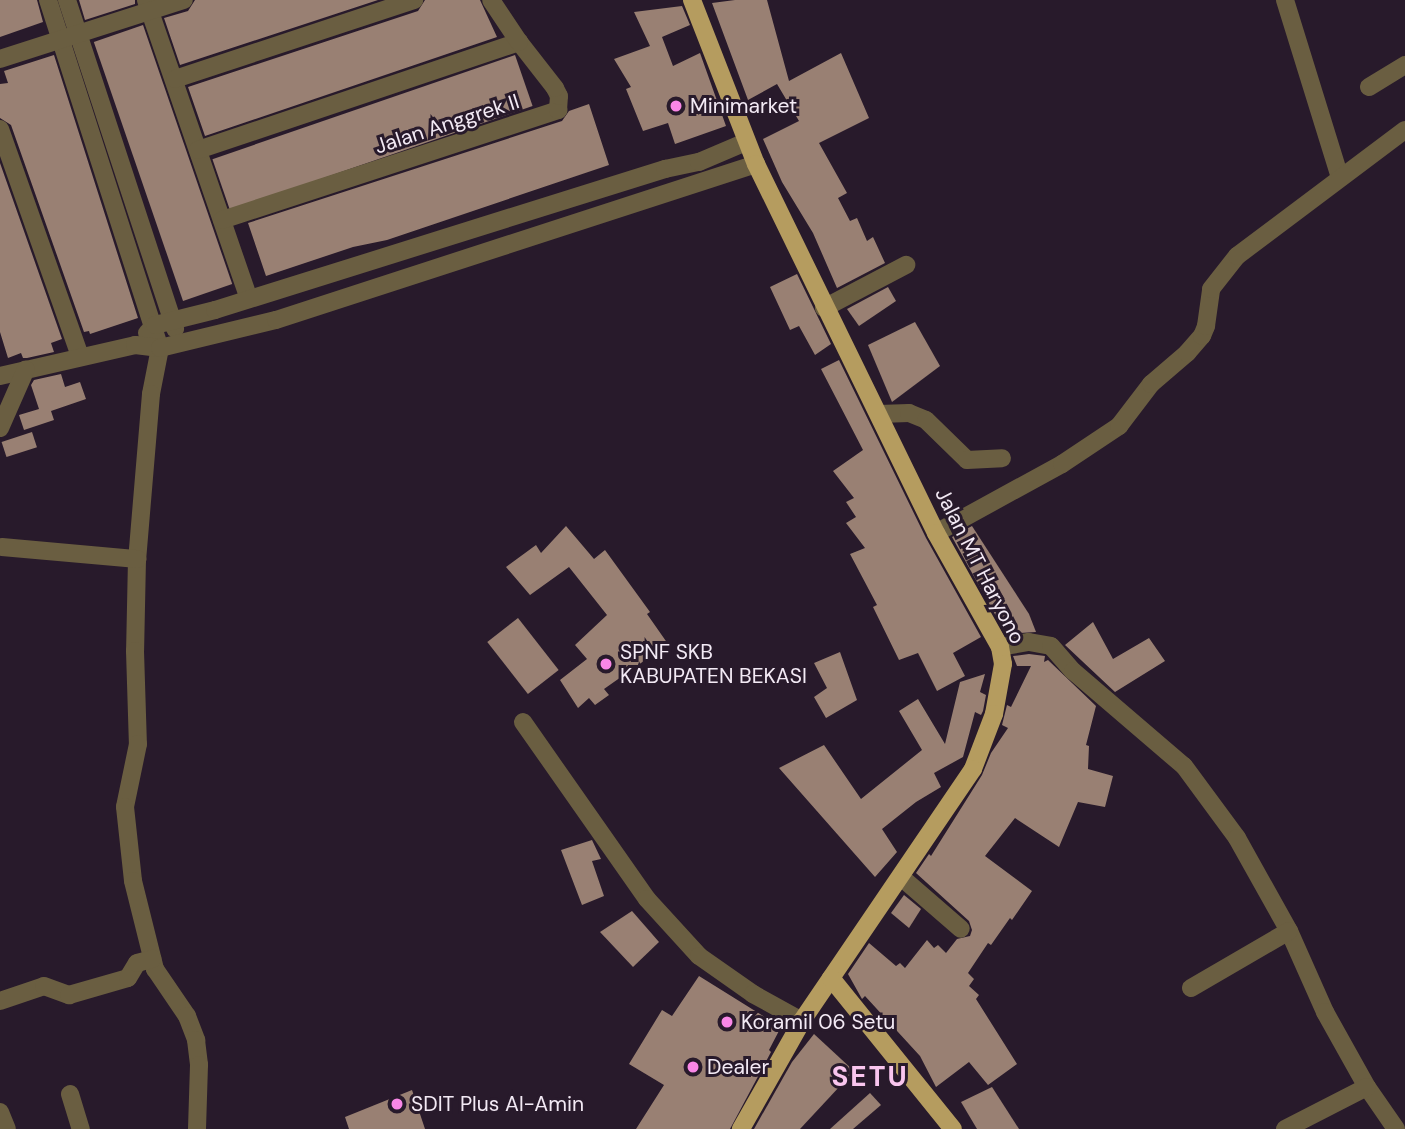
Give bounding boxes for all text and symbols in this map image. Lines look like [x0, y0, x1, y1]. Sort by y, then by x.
street label: Jalan Anggrek II [372, 89, 522, 159]
place label: Minimarket [690, 93, 797, 119]
marker: Minimarket [668, 98, 684, 114]
street label: Jalan MT Haryono [930, 484, 1030, 648]
place label: SPNF SKB KABUPATEN BEKASI [620, 639, 807, 689]
marker: SPNF SKB KABUPATEN BEKASI [598, 656, 614, 672]
place label: Koramil 06 Setu [741, 1009, 895, 1035]
marker: Koramil 06 Setu [719, 1014, 735, 1030]
place label: Dealer [707, 1054, 769, 1080]
marker: Dealer [685, 1059, 701, 1075]
district label: SETU [832, 1060, 908, 1094]
place label: SDIT Plus Al-Amin [411, 1091, 584, 1117]
marker: SDIT Plus Al-Amin [389, 1096, 405, 1112]

